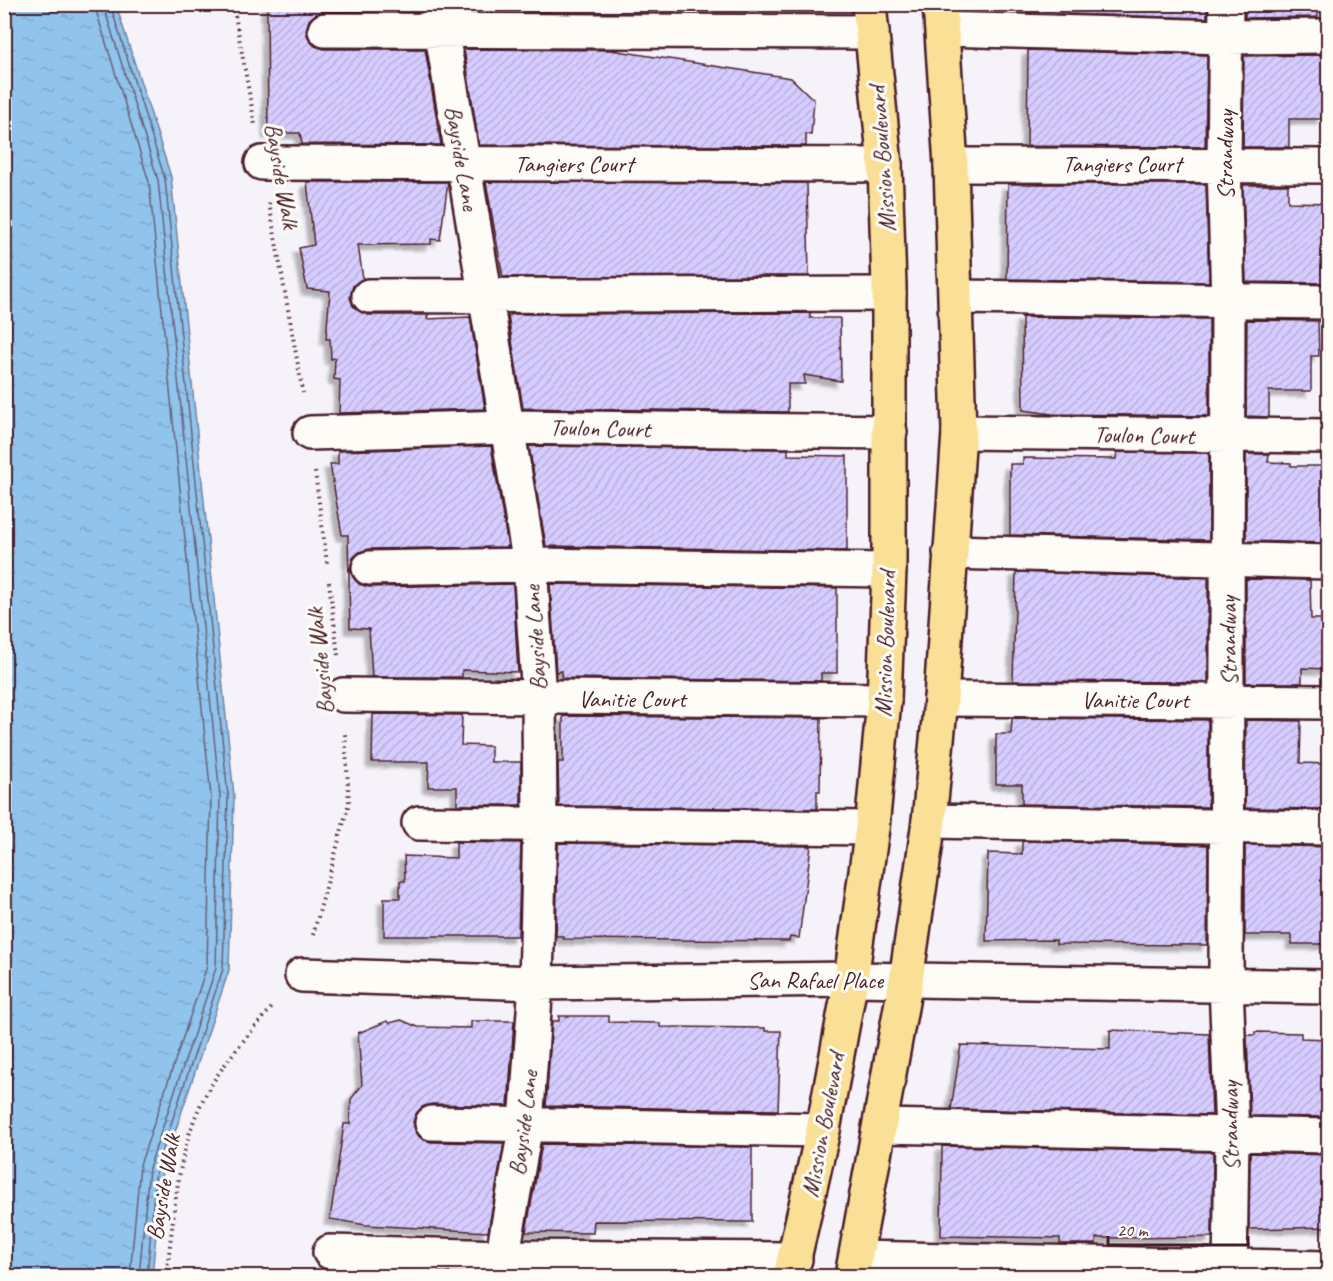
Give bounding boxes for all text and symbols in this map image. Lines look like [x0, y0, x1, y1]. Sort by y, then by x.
street label: Mission Boulevard [862, 82, 902, 233]
street label: Bayside Lane [438, 103, 486, 215]
street label: Strandway [1210, 108, 1240, 200]
street label: Bayside Walk [258, 121, 306, 233]
street label: Tangiers Court [515, 149, 636, 179]
street label: Tangiers Court [1063, 149, 1184, 179]
street label: Toulon Court [549, 412, 653, 444]
street label: Toulon Court [1093, 419, 1197, 451]
street label: Mission Boulevard [867, 567, 903, 718]
street label: Bayside Lane [516, 582, 554, 692]
street label: Strandway [1212, 594, 1244, 686]
street label: Bayside Walk [299, 604, 341, 716]
street label: Vanitie Court [578, 684, 688, 714]
street label: Vanitie Court [1081, 685, 1191, 715]
street label: San Rafael Place [747, 965, 885, 995]
street label: Mission Boulevard [794, 1047, 852, 1200]
street label: Bayside Lane [502, 1067, 545, 1177]
street label: Strandway [1214, 1079, 1246, 1171]
street label: Bayside Walk [139, 1130, 187, 1242]
scale bar [1108, 1209, 1248, 1247]
text: 20 m [1117, 1219, 1150, 1241]

